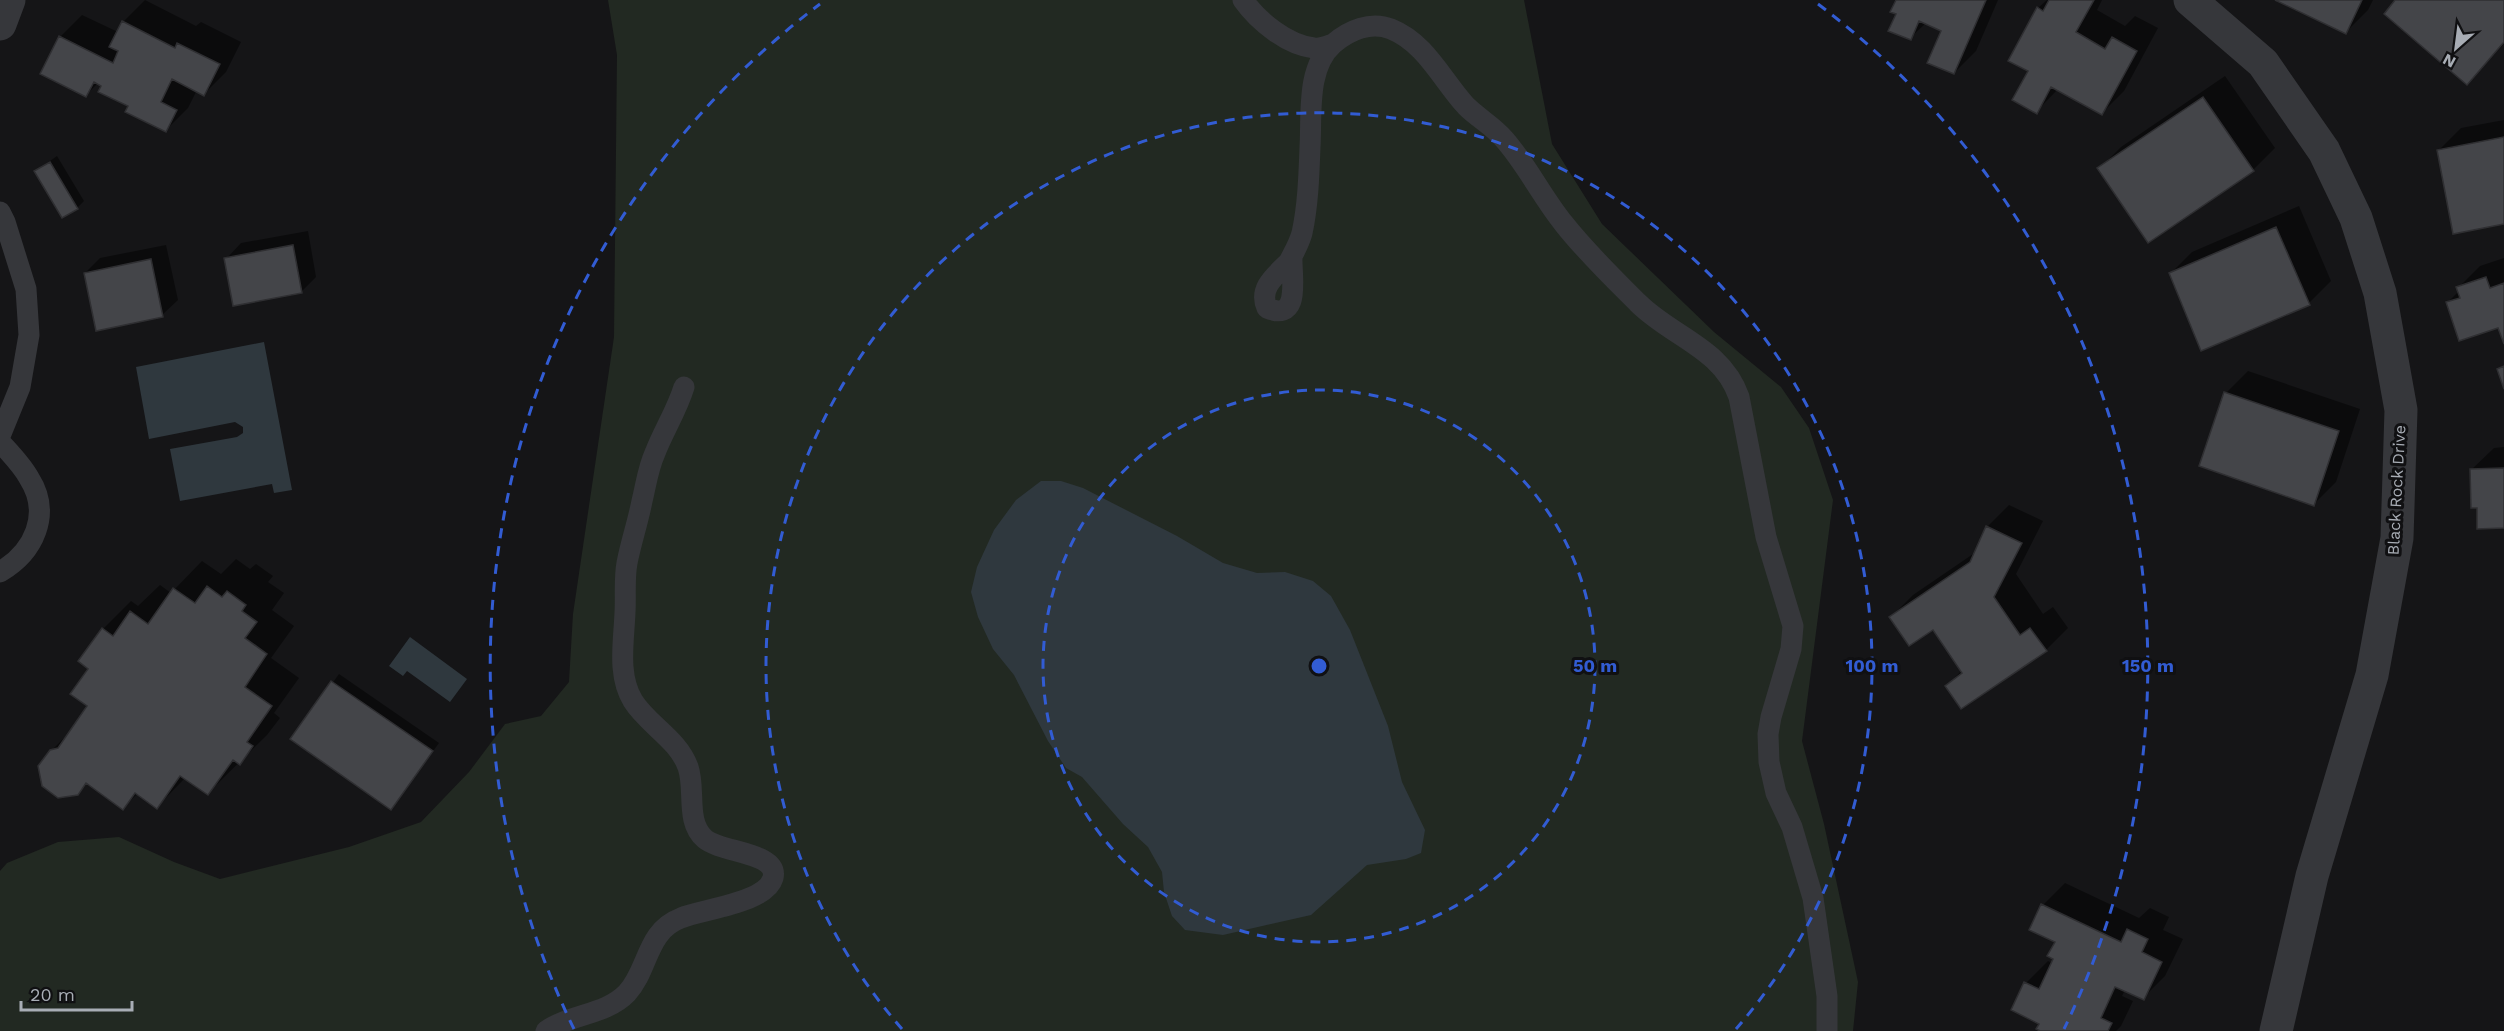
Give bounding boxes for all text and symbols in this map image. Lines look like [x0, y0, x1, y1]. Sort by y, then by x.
north arrow [2426, 18, 2486, 78]
text: N [2439, 50, 2459, 72]
street label: Black Rock Drive [2384, 424, 2409, 556]
text: 50 m [1573, 655, 1617, 676]
text: 100 m [1845, 655, 1899, 676]
text: 150 m [2122, 655, 2174, 676]
centre of rings [1309, 656, 1329, 676]
scale bar [21, 974, 132, 1012]
text: 20 m [30, 984, 75, 1005]

